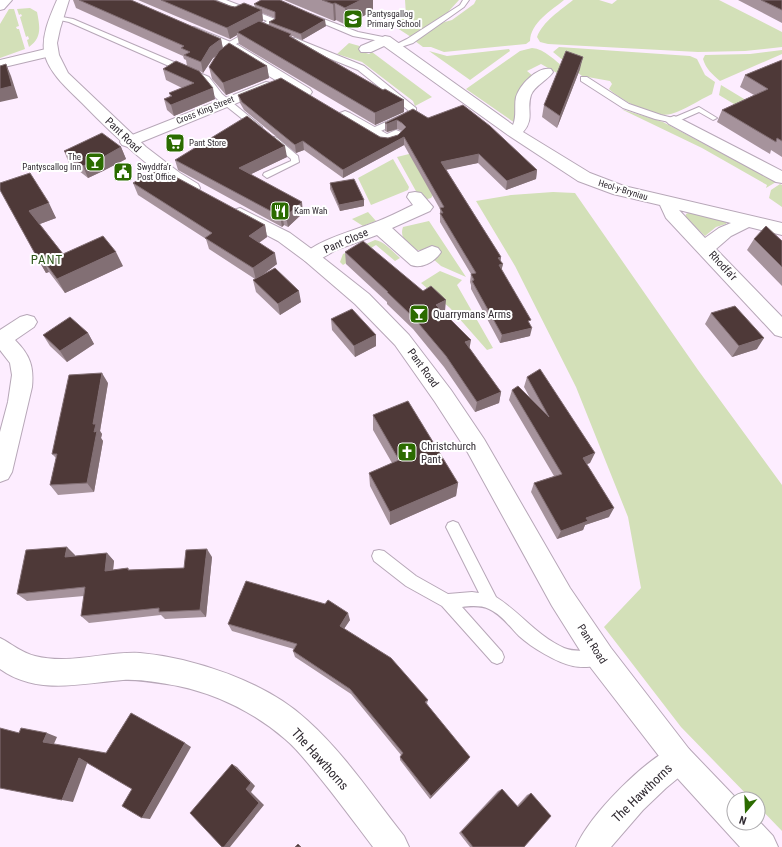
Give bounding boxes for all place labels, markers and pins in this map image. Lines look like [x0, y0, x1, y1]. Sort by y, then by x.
school or university icon: Pantysgallog Primary School [342, 8, 364, 30]
place label: Pantysgallog Primary School [367, 9, 421, 29]
supermarket icon: Pant Store [164, 132, 186, 154]
place label: Pant Store [189, 138, 226, 148]
bar icon: The Pantyscallog Inn [84, 151, 106, 173]
place label: The Pantyscallog Inn [22, 152, 81, 172]
public building icon: Swyddfa'r Post Office [112, 161, 134, 183]
place label: Swyddfa'r Post Office [137, 162, 176, 182]
restaurant icon: Kam Wah [269, 200, 291, 222]
place label: Kam Wah [294, 206, 327, 216]
bar icon: Quarrymans Arms [408, 303, 430, 325]
place label: Quarrymans Arms [433, 308, 511, 321]
place label: Christchurch Pant [421, 440, 476, 466]
church icon: Christchurch Pant [396, 441, 418, 463]

